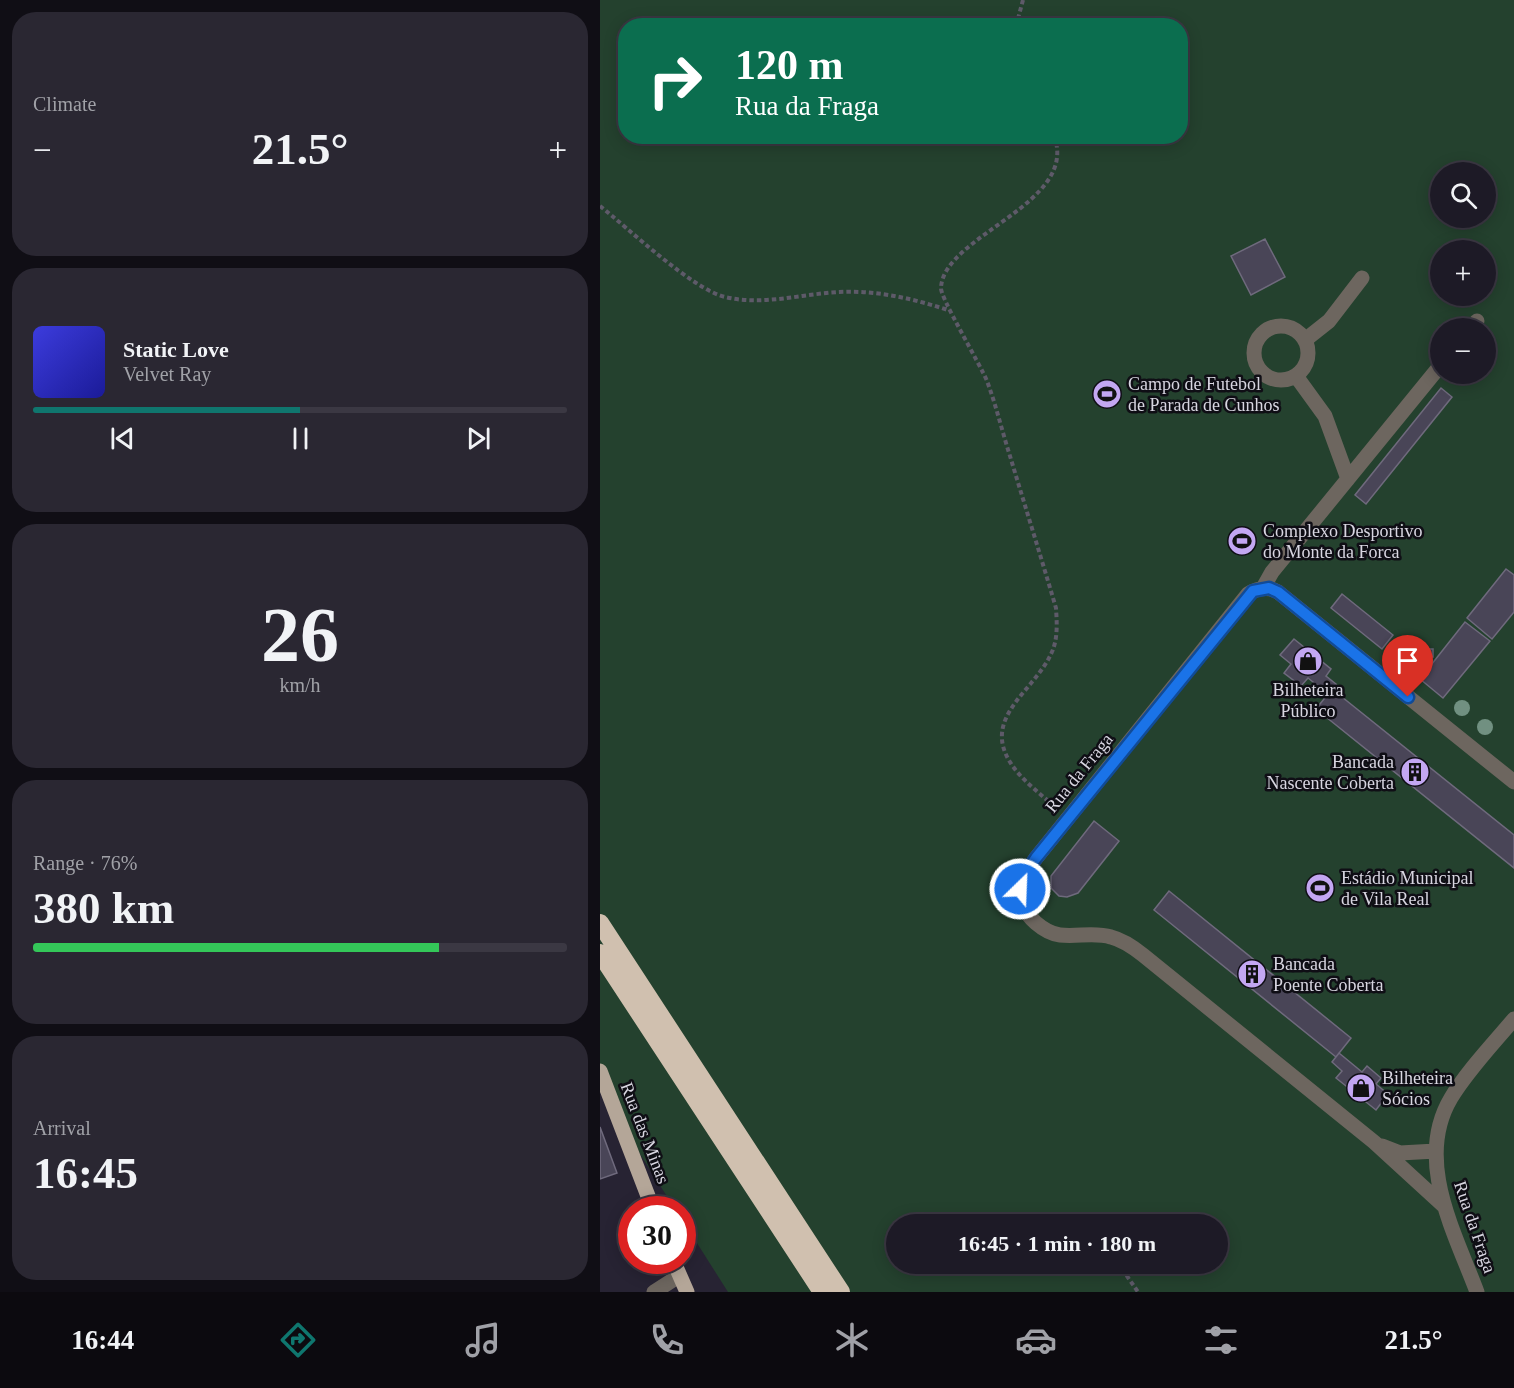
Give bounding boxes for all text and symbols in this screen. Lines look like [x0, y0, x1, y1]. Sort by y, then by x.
icon: right [636, 42, 714, 120]
text: 120 m [735, 42, 844, 88]
text: Rua da Fraga [735, 91, 879, 121]
text: Climate [33, 93, 96, 115]
text: 21.5° [252, 124, 348, 174]
text: − [33, 132, 52, 168]
text: + [548, 132, 567, 168]
map controls [1430, 162, 1496, 384]
button: search [1430, 162, 1496, 228]
button: + [1430, 240, 1496, 306]
button: − [1430, 318, 1496, 384]
text: Static Love [123, 337, 229, 362]
text: Velvet Ray [123, 363, 211, 385]
place label: Campo de Futebol de Parada de Cunhos [1128, 374, 1279, 415]
sports icon: Campo de Futebol de Parada de Cunhos [1091, 378, 1123, 410]
icon: previous [106, 422, 139, 455]
icon: pause [284, 422, 317, 455]
icon: next [462, 422, 495, 455]
place label: Complexo Desportivo do Monte da Forca [1263, 521, 1423, 562]
sports icon: Complexo Desportivo do Monte da Forca [1226, 525, 1258, 557]
text: 26 [261, 591, 339, 678]
pin [1382, 635, 1433, 697]
icon: arrive [1391, 644, 1424, 677]
shop icon: Bilheteira Público [1292, 645, 1324, 677]
text: km/h [279, 674, 321, 696]
place label: Bilheteira Público [1273, 680, 1343, 721]
street label: Rua da Fraga [1041, 729, 1117, 817]
place label: Bancada Nascente Coberta [1267, 752, 1394, 793]
building icon: Bancada Nascente Coberta [1399, 756, 1431, 788]
text: Range · 76% [33, 852, 137, 874]
position arrow [988, 857, 1052, 921]
place label: Estádio Municipal de Vila Real [1341, 868, 1473, 909]
sports icon: Estádio Municipal de Vila Real [1304, 872, 1336, 904]
text: 380 km [33, 883, 174, 933]
place label: Bancada Poente Coberta [1273, 954, 1383, 995]
building icon: Bancada Poente Coberta [1236, 958, 1268, 990]
place label: Bilheteira Sócios [1382, 1068, 1453, 1109]
shop icon: Bilheteira Sócios [1345, 1072, 1377, 1104]
street label: Rua das Minas [616, 1079, 674, 1187]
text: Arrival [33, 1117, 91, 1139]
text: 16:45 [33, 1148, 138, 1198]
street label: Rua da Fraga [1450, 1178, 1500, 1276]
speed limit sign: 30 [618, 1196, 696, 1274]
text: 16:45 · 1 min · 180 m [958, 1231, 1156, 1256]
icon: directions [277, 1319, 319, 1361]
icon: music [462, 1319, 504, 1361]
icon: phone [646, 1319, 688, 1361]
icon: climate [831, 1319, 873, 1361]
icon: car [1015, 1319, 1057, 1361]
icon: filters [1200, 1319, 1242, 1361]
text: 16:44 [71, 1325, 134, 1355]
text: 21.5° [1385, 1325, 1443, 1355]

